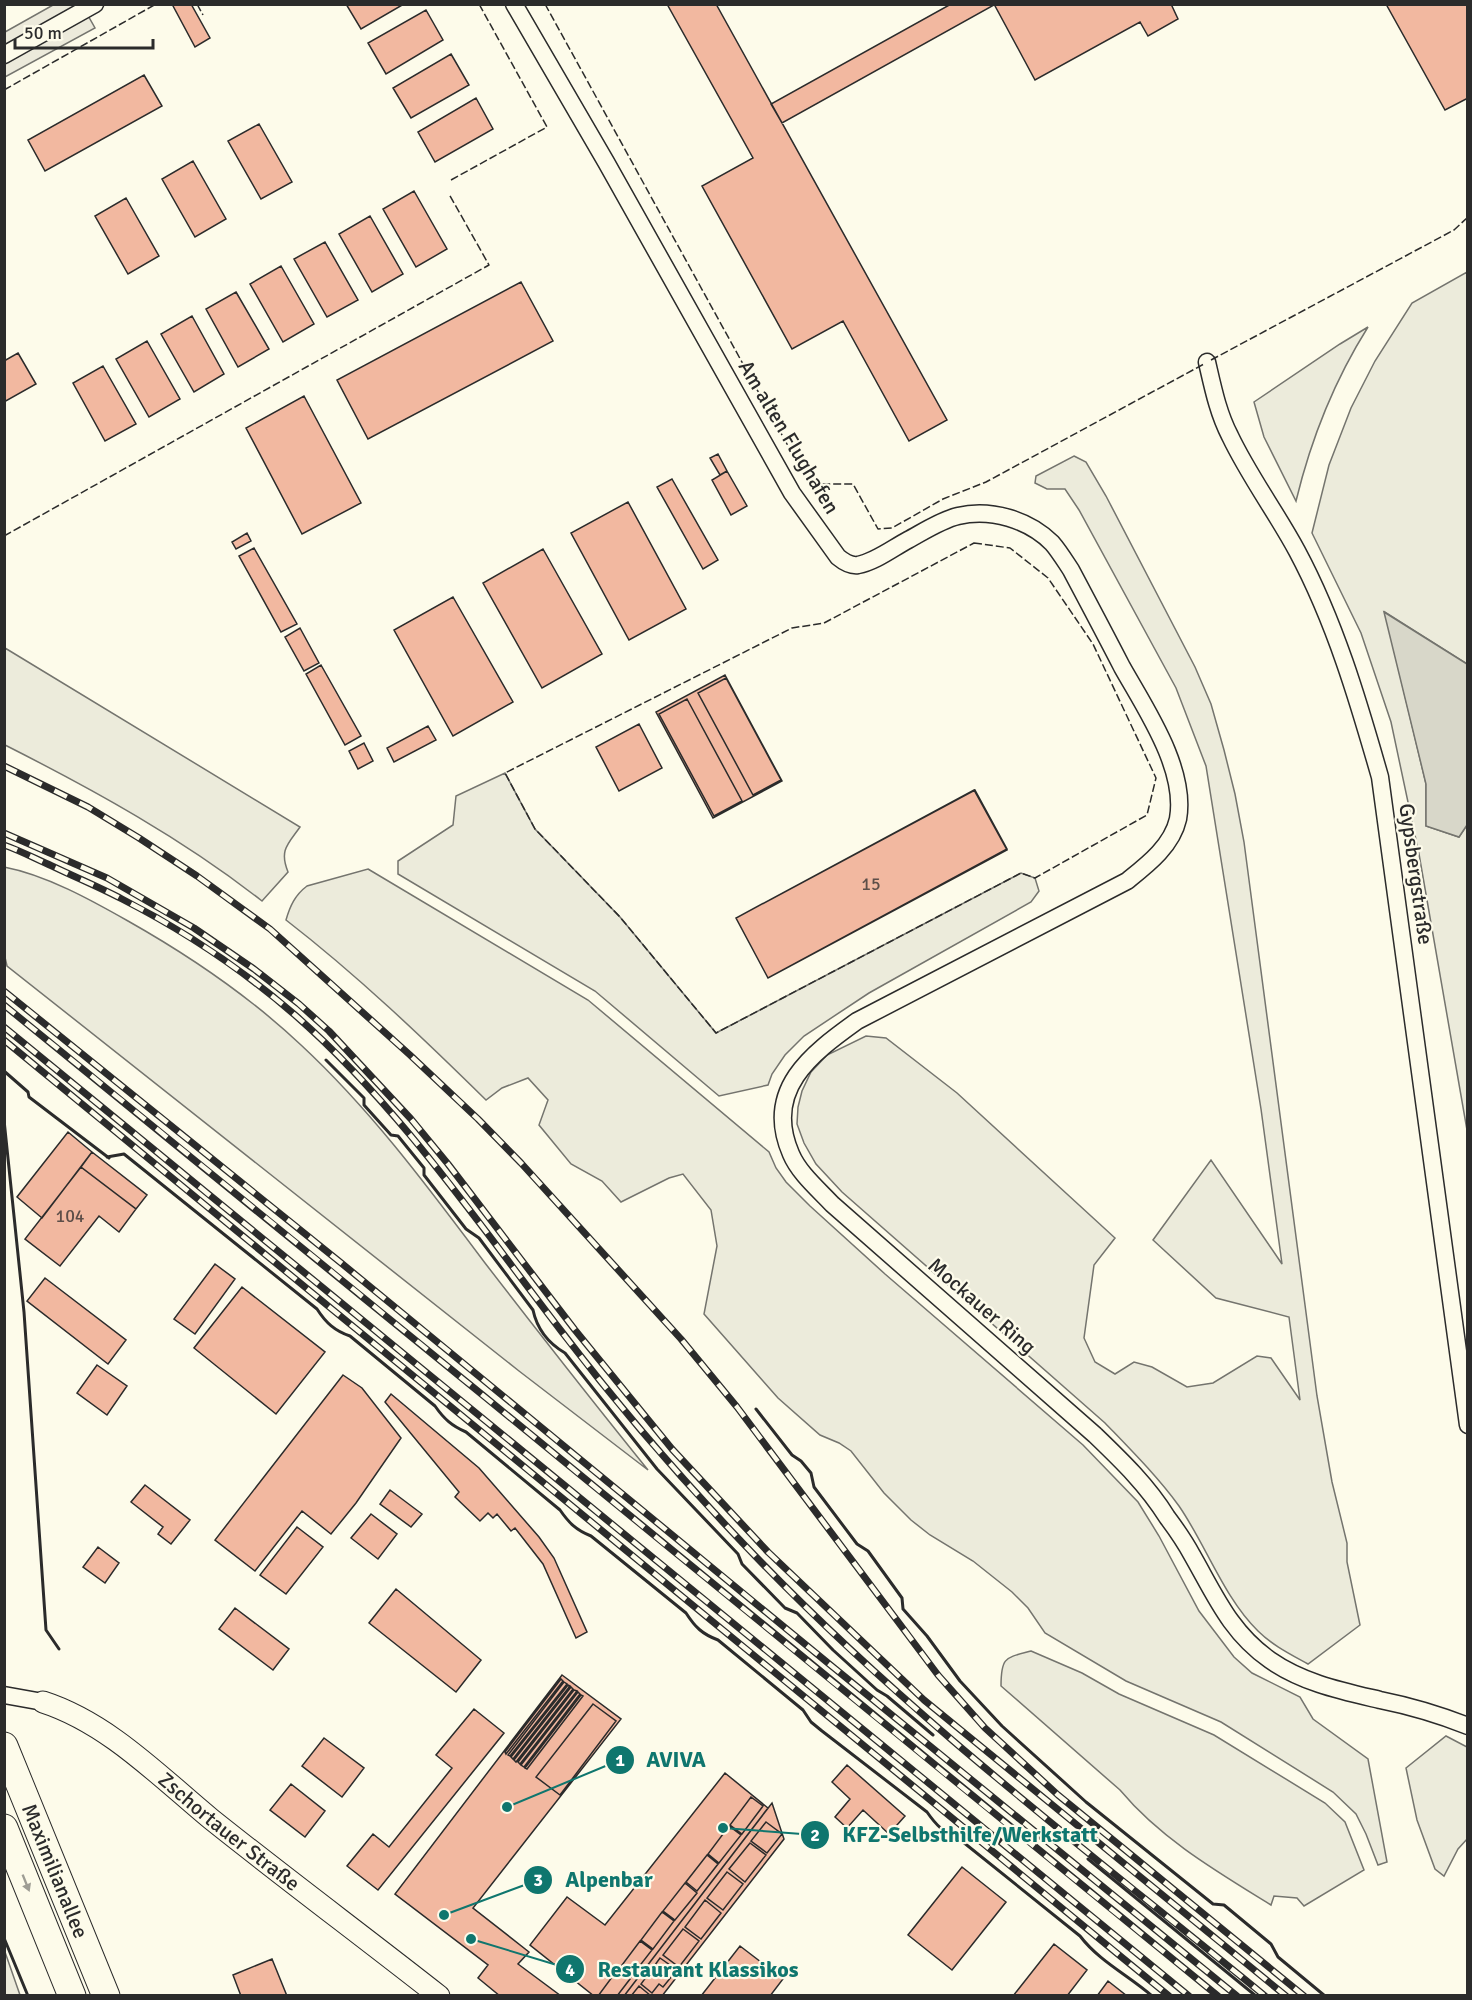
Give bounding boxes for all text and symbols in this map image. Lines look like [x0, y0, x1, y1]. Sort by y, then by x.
scale bar [15, 12, 153, 50]
text: 50 m [24, 22, 62, 44]
street label: Am alten Flughafen [733, 355, 845, 519]
street label: Gypsbergstraße [1393, 802, 1439, 946]
house number: 15 [861, 873, 881, 895]
house number: 104 [55, 1205, 85, 1227]
street label: Mockauer Ring [923, 1252, 1041, 1360]
callout: AVIVA [605, 1740, 718, 1780]
text: AVIVA [646, 1746, 706, 1773]
text: 1 [615, 1749, 625, 1771]
street label: Zschortauer Straße [153, 1767, 305, 1897]
street label: Maximilianallee [16, 1800, 94, 1942]
callout: KFZ-Selbsthilfe/Werkstatt [800, 1815, 1110, 1855]
text: KFZ-Selbsthilfe/Werkstatt [842, 1821, 1098, 1848]
text: 2 [810, 1824, 820, 1846]
callout: Alpenbar [523, 1860, 664, 1900]
text: Alpenbar [565, 1866, 653, 1893]
text: 3 [533, 1869, 543, 1891]
one-way arrow [22, 1874, 32, 1892]
callout: Restaurant Klassikos [555, 1949, 810, 1989]
text: Restaurant Klassikos [598, 1956, 799, 1983]
text: 4 [565, 1959, 575, 1981]

